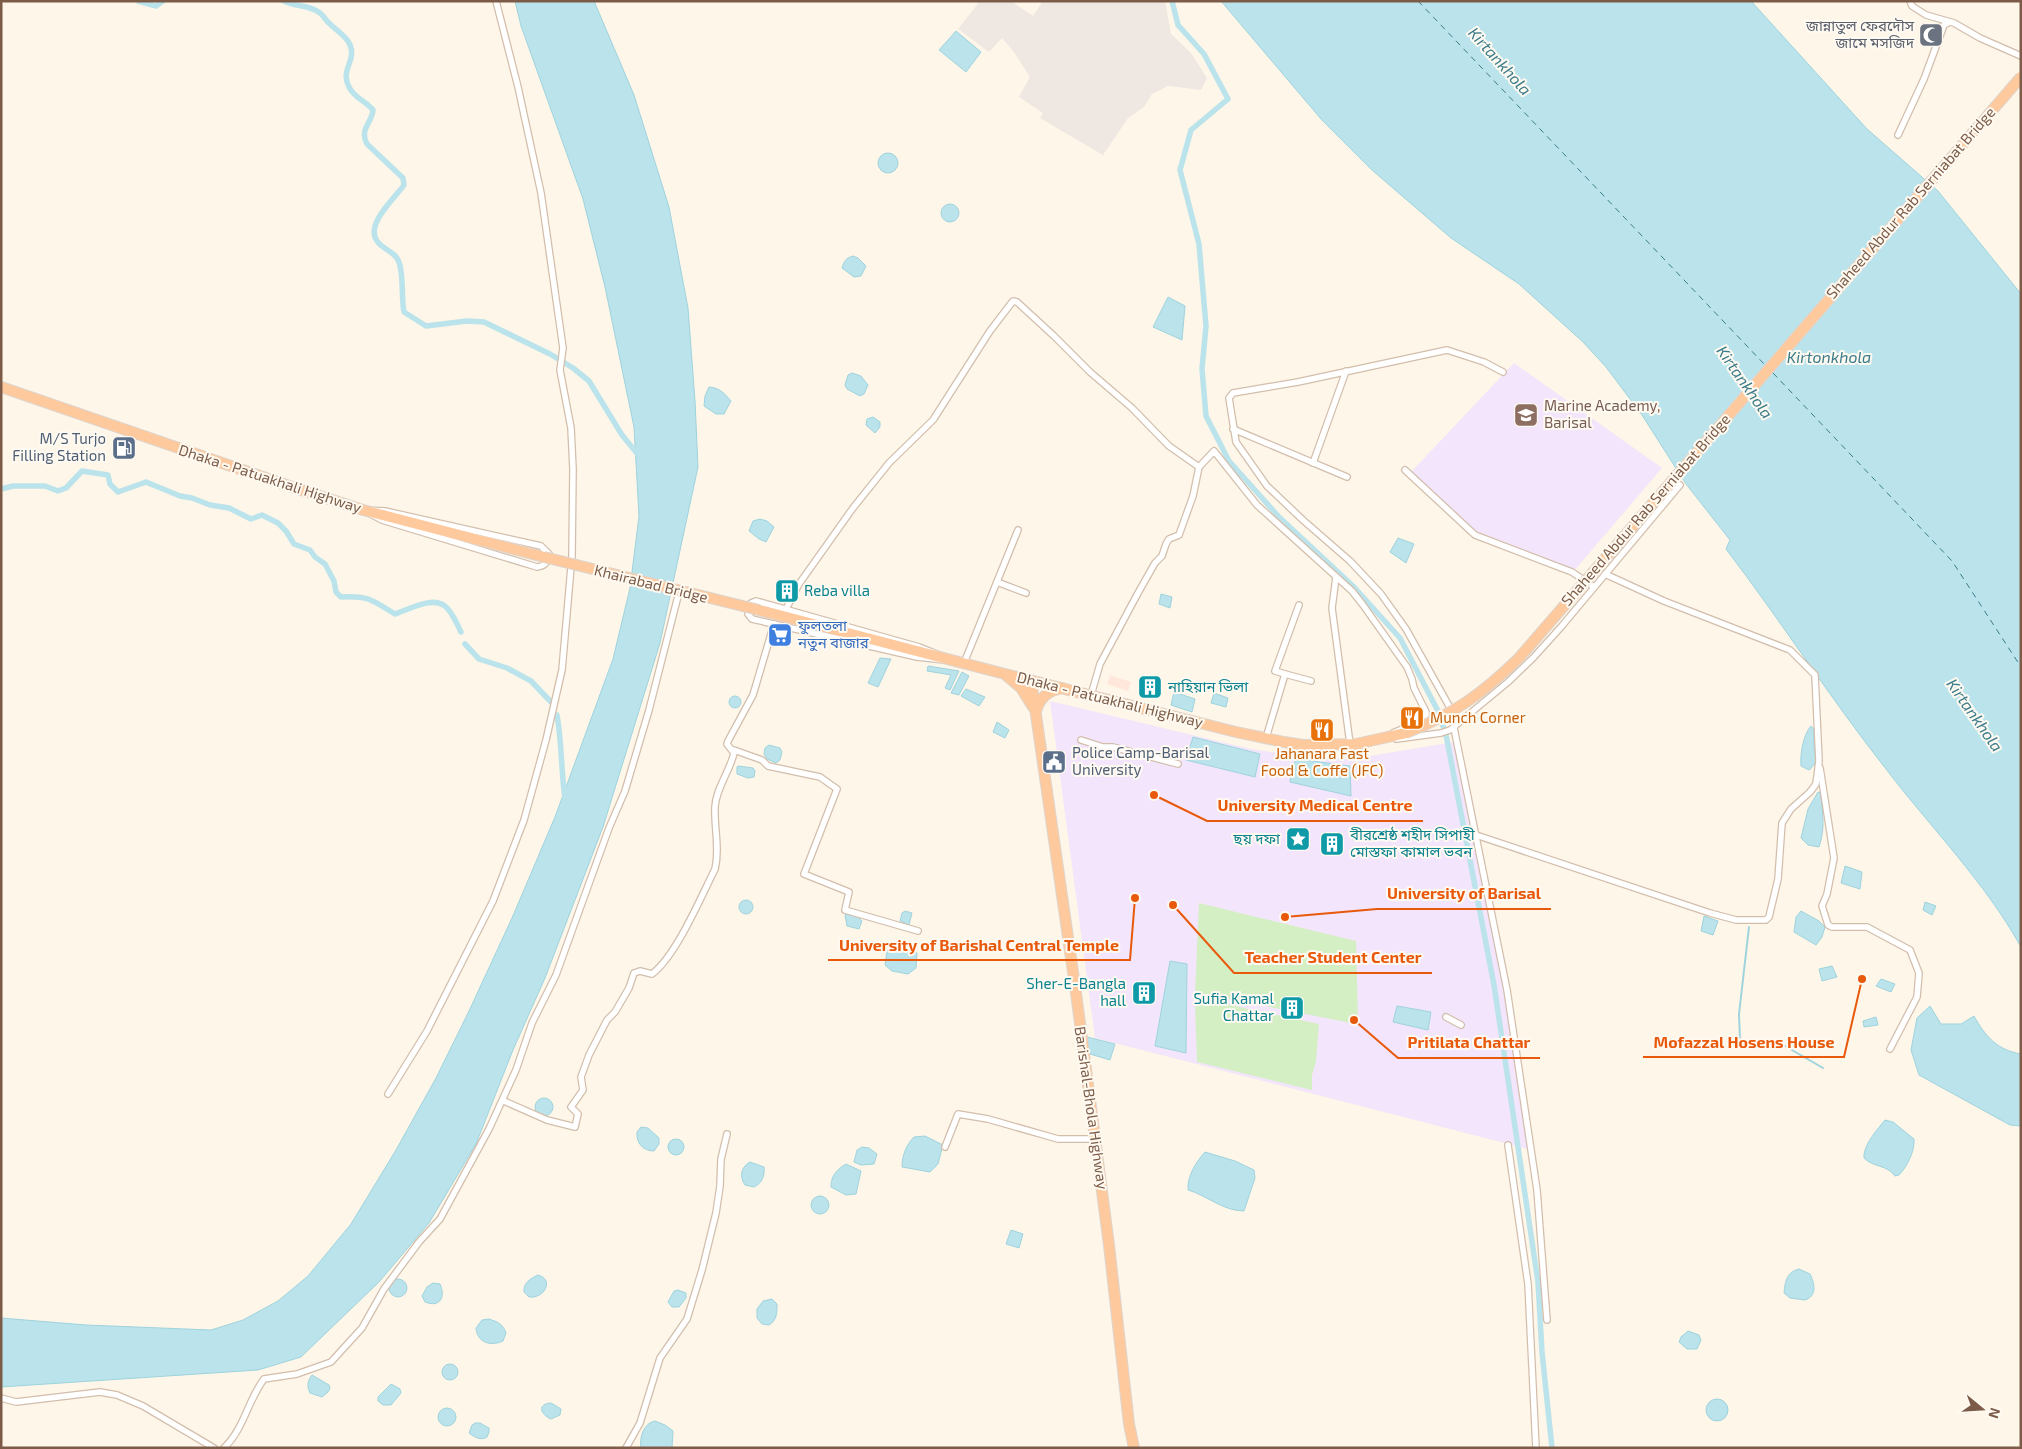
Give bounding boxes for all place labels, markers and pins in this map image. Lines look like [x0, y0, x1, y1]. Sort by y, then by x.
place label: জান্নাতুল ফেরদৌস জামে মসজিদ [1805, 16, 1915, 51]
mosque icon: জান্নাতুল ফেরদৌস জামে মসজিদ [1918, 22, 1944, 48]
place label: Marine Academy, Barisal [1544, 396, 1660, 431]
school or university icon: Marine Academy, Barisal [1513, 402, 1539, 428]
place label: M/S Turjo Filling Station [12, 429, 106, 464]
fuel station icon: M/S Turjo Filling Station [111, 435, 137, 461]
building icon: Reba villa [774, 578, 800, 604]
place label: Reba villa [804, 581, 870, 599]
place label: ফুলতলা নতুন বাজার [797, 616, 870, 652]
supermarket icon: ফুলতলা নতুন বাজার [767, 622, 793, 648]
building icon: নাহিয়ান ভিলা [1137, 674, 1163, 700]
place label: নাহিয়ান ভিলা [1167, 677, 1249, 695]
restaurant icon: Munch Corner [1399, 705, 1425, 731]
place label: Munch Corner [1430, 708, 1526, 726]
restaurant icon: Jahanara Fast Food & Coffe (JFC) [1309, 717, 1335, 743]
place label: Police Camp-Barisal University [1072, 743, 1210, 778]
place label: Jahanara Fast Food & Coffe (JFC) [1261, 744, 1383, 779]
public building icon: Police Camp-Barisal University [1041, 749, 1067, 775]
callout: University Medical Centre [1207, 790, 1423, 821]
place label: বীরশ্রেষ্ঠ শহীদ সিপাহী মোস্তফা কামাল ভবন [1349, 825, 1476, 860]
place icon: ছয় দফা [1285, 826, 1311, 852]
place label: ছয় দফা [1232, 829, 1281, 847]
building icon: বীরশ্রেষ্ঠ শহীদ সিপাহী মোস্তফা কামাল ভবন [1319, 831, 1345, 857]
callout: University of Barisal [1377, 878, 1551, 909]
callout: University of Barishal Central Temple [828, 929, 1130, 960]
callout: Teacher Student Center [1234, 942, 1432, 973]
place label: Sher-E-Bangla hall [1026, 974, 1127, 1009]
building icon: Sher-E-Bangla hall [1131, 980, 1157, 1006]
place label: Sufia Kamal Chattar [1193, 989, 1275, 1024]
building icon: Sufia Kamal Chattar [1279, 995, 1305, 1021]
callout: Mofazzal Hosens House [1643, 1026, 1844, 1057]
callout: Pritilata Chattar [1398, 1027, 1540, 1058]

